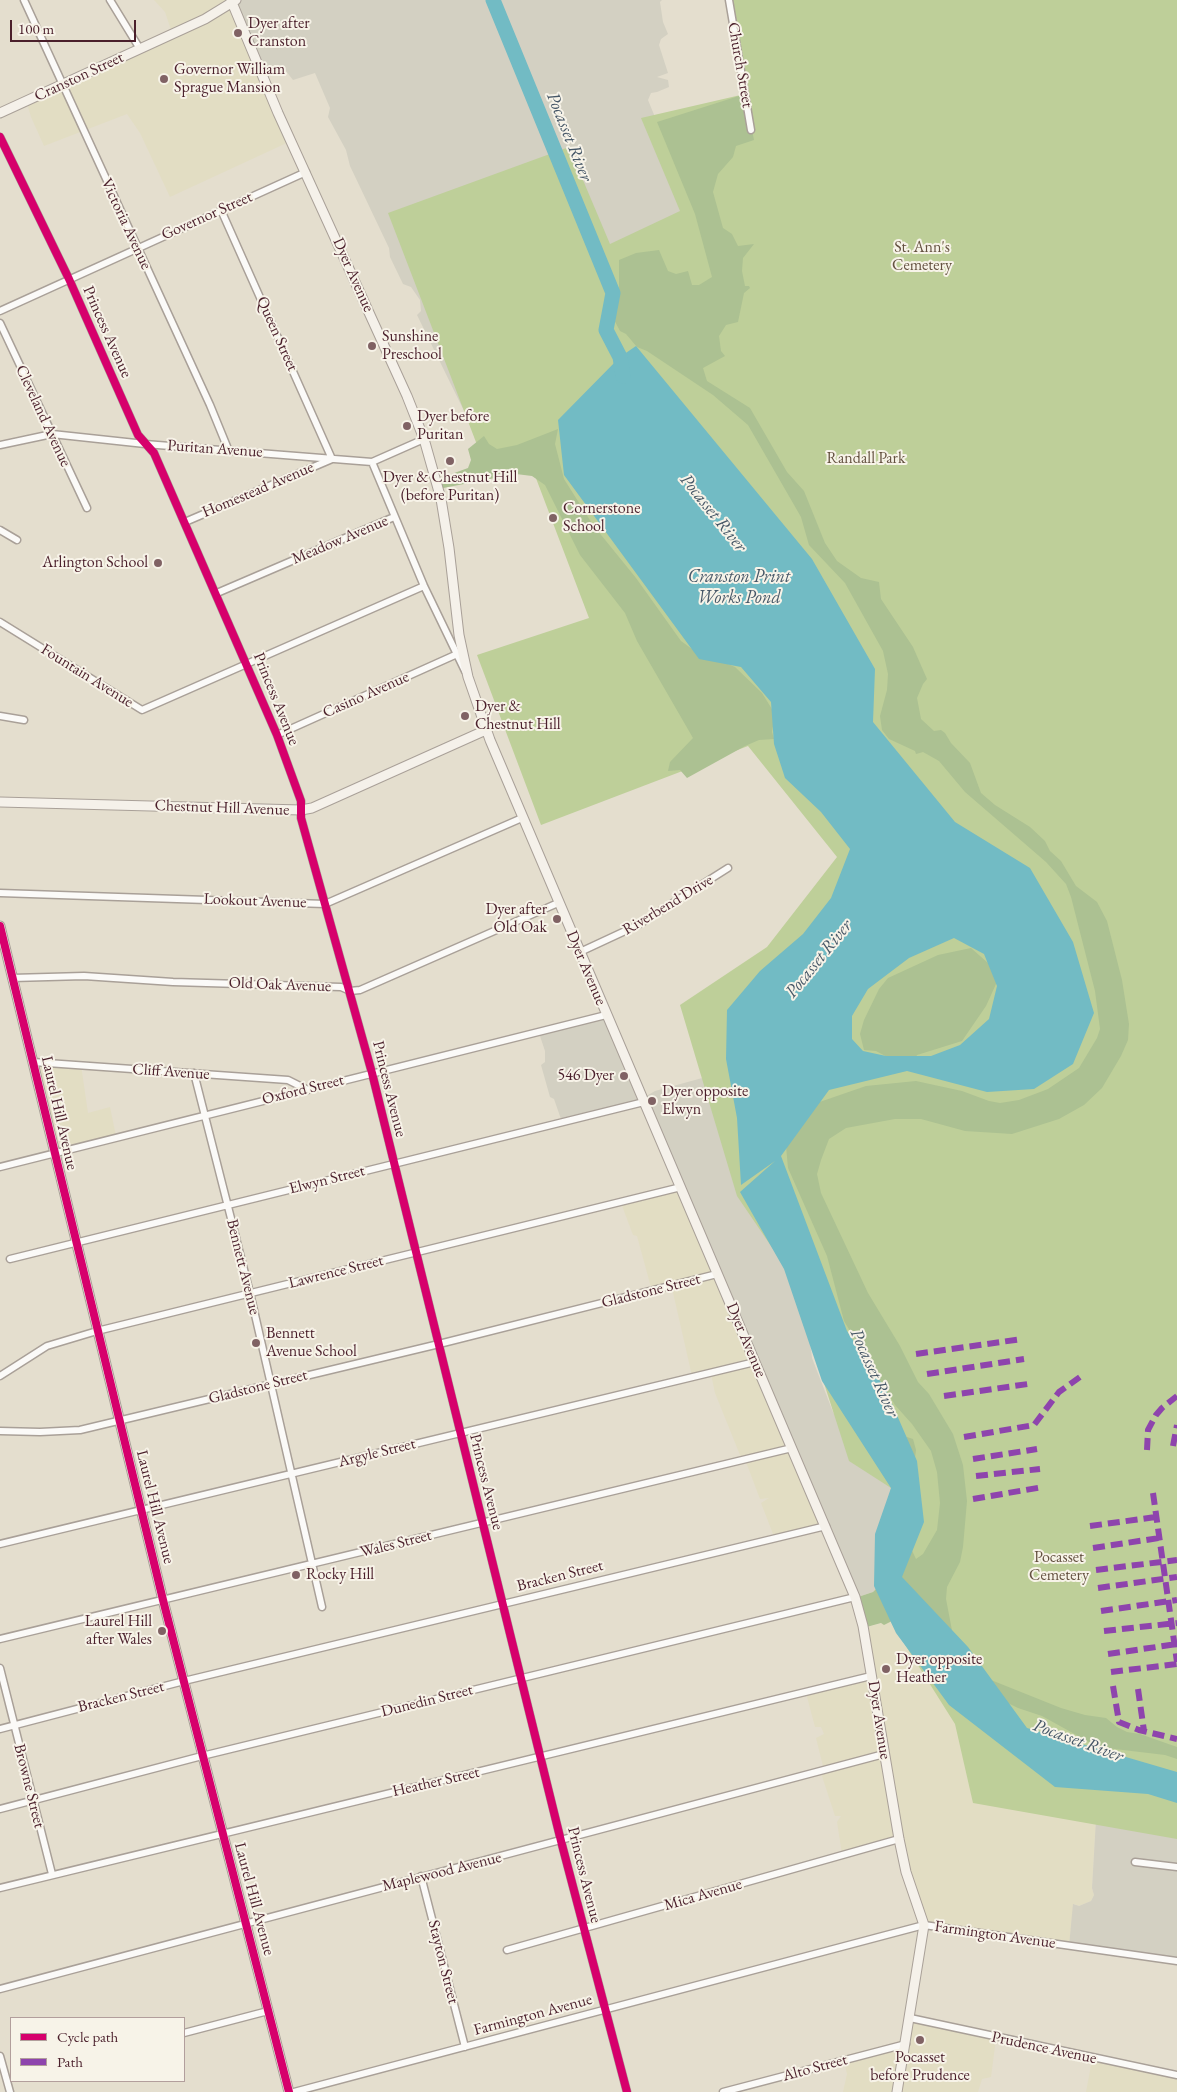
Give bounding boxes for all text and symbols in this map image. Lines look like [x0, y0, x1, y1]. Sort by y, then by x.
scale bar [12, 10, 139, 42]
place label: Dyer after Cranston [248, 14, 310, 52]
text: 100 m [18, 19, 54, 38]
street label: Church Street [723, 21, 757, 109]
marker: Dyer after Cranston [232, 27, 244, 39]
street label: Cranston Street [31, 48, 127, 106]
place label: Governor William Sprague Mansion [174, 60, 285, 98]
marker: Governor William Sprague Mansion [158, 73, 170, 85]
water label: Pocasset River [541, 89, 597, 185]
street label: Victoria Avenue [96, 175, 156, 273]
street label: Governor Street [159, 187, 255, 245]
street label: Dyer Avenue [328, 235, 378, 315]
park label: St. Ann's Cemetery [892, 238, 952, 276]
street label: Princess Avenue [78, 283, 136, 381]
street label: Queen Street [252, 294, 302, 374]
place label: Sunshine Preschool [382, 327, 442, 365]
marker: Sunshine Preschool [366, 340, 378, 352]
street label: Cleveland Avenue [11, 362, 75, 470]
place label: Dyer before Puritan [417, 407, 489, 445]
marker: Dyer before Puritan [401, 420, 413, 432]
street label: Puritan Avenue [167, 436, 263, 462]
park label: Randall Park [827, 449, 905, 469]
marker: Dyer & Chestnut Hill (before Puritan) [444, 455, 456, 467]
street label: Homestead Avenue [199, 458, 317, 522]
place label: Dyer & Chestnut Hill (before Puritan) [383, 468, 517, 506]
water label: Pocasset River [675, 470, 751, 556]
place label: Cornerstone School [563, 499, 640, 537]
street label: Meadow Avenue [289, 511, 391, 569]
marker: Cornerstone School [547, 512, 559, 524]
place label: Arlington School [42, 553, 148, 573]
marker: Arlington School [152, 557, 164, 569]
water label: Cranston Print Works Pond [688, 566, 790, 608]
street label: Fountain Avenue [37, 640, 137, 712]
street label: Princess Avenue [249, 650, 303, 748]
street label: Casino Avenue [320, 667, 412, 723]
place label: Dyer & Chestnut Hill [475, 697, 561, 735]
marker: Dyer & Chestnut Hill [459, 710, 471, 722]
street label: Chestnut Hill Avenue [154, 796, 290, 820]
street label: Riverbend Drive [619, 871, 717, 939]
street label: Lookout Avenue [203, 890, 307, 912]
place label: Dyer after Old Oak [485, 900, 547, 938]
marker: Dyer after Old Oak [551, 913, 563, 925]
water label: Pocasset River [781, 916, 857, 1002]
street label: Dyer Avenue [562, 928, 610, 1008]
street label: Old Oak Avenue [228, 974, 332, 996]
street label: Princess Avenue [368, 1039, 410, 1139]
street label: Laurel Hill Avenue [37, 1054, 81, 1172]
street label: Cliff Avenue [132, 1060, 210, 1084]
place label: 546 Dyer [558, 1066, 614, 1086]
marker: 546 Dyer [618, 1070, 630, 1082]
street label: Oxford Street [260, 1071, 346, 1109]
place label: Dyer opposite Elwyn [662, 1082, 748, 1120]
marker: Dyer opposite Elwyn [646, 1095, 658, 1107]
street label: Elwyn Street [287, 1161, 367, 1199]
street label: Bennett Avenue [222, 1217, 264, 1317]
street label: Lawrence Street [287, 1251, 385, 1293]
street label: Gladstone Street [600, 1269, 702, 1313]
street label: Dyer Avenue [722, 1300, 770, 1380]
place label: Bennett Avenue School [266, 1324, 357, 1362]
water label: Pocasset River [845, 1325, 903, 1421]
marker: Bennett Avenue School [250, 1337, 262, 1349]
street label: Gladstone Street [207, 1365, 309, 1409]
street label: Princess Avenue [465, 1432, 507, 1532]
street label: Argyle Street [336, 1434, 418, 1472]
street label: Laurel Hill Avenue [132, 1448, 178, 1566]
street label: Wales Street [358, 1526, 434, 1562]
park label: Pocasset Cemetery [1029, 1548, 1089, 1586]
street label: Bracken Street [515, 1556, 605, 1596]
place label: Rocky Hill [306, 1565, 374, 1585]
marker: Rocky Hill [290, 1569, 302, 1581]
place label: Laurel Hill after Wales [85, 1612, 152, 1650]
marker: Laurel Hill after Wales [156, 1625, 168, 1637]
place label: Dyer opposite Heather [896, 1650, 982, 1688]
marker: Dyer opposite Heather [880, 1663, 892, 1675]
street label: Bracken Street [76, 1677, 166, 1717]
street label: Dyer Avenue [863, 1679, 895, 1761]
street label: Dunedin Street [379, 1680, 475, 1722]
water label: Pocasset River [1030, 1715, 1126, 1767]
street label: Browne Street [9, 1742, 49, 1830]
street label: Heather Street [391, 1763, 481, 1801]
street label: Princess Avenue [563, 1825, 605, 1925]
street label: Laurel Hill Avenue [230, 1840, 278, 1958]
street label: Maplewood Avenue [380, 1848, 504, 1896]
street label: Mica Avenue [662, 1875, 744, 1915]
street label: Farmington Avenue [933, 1917, 1057, 1953]
street label: Stayton Street [423, 1918, 463, 2006]
street label: Farmington Avenue [472, 1990, 594, 2040]
legend [10, 2017, 185, 2082]
text: Cycle path [57, 2027, 118, 2046]
street label: Prudence Avenue [990, 2027, 1098, 2069]
marker: Pocasset before Prudence [914, 2034, 926, 2046]
place label: Pocasset before Prudence [870, 2048, 970, 2086]
street label: Alto Street [781, 2050, 849, 2086]
text: Path [57, 2052, 83, 2071]

